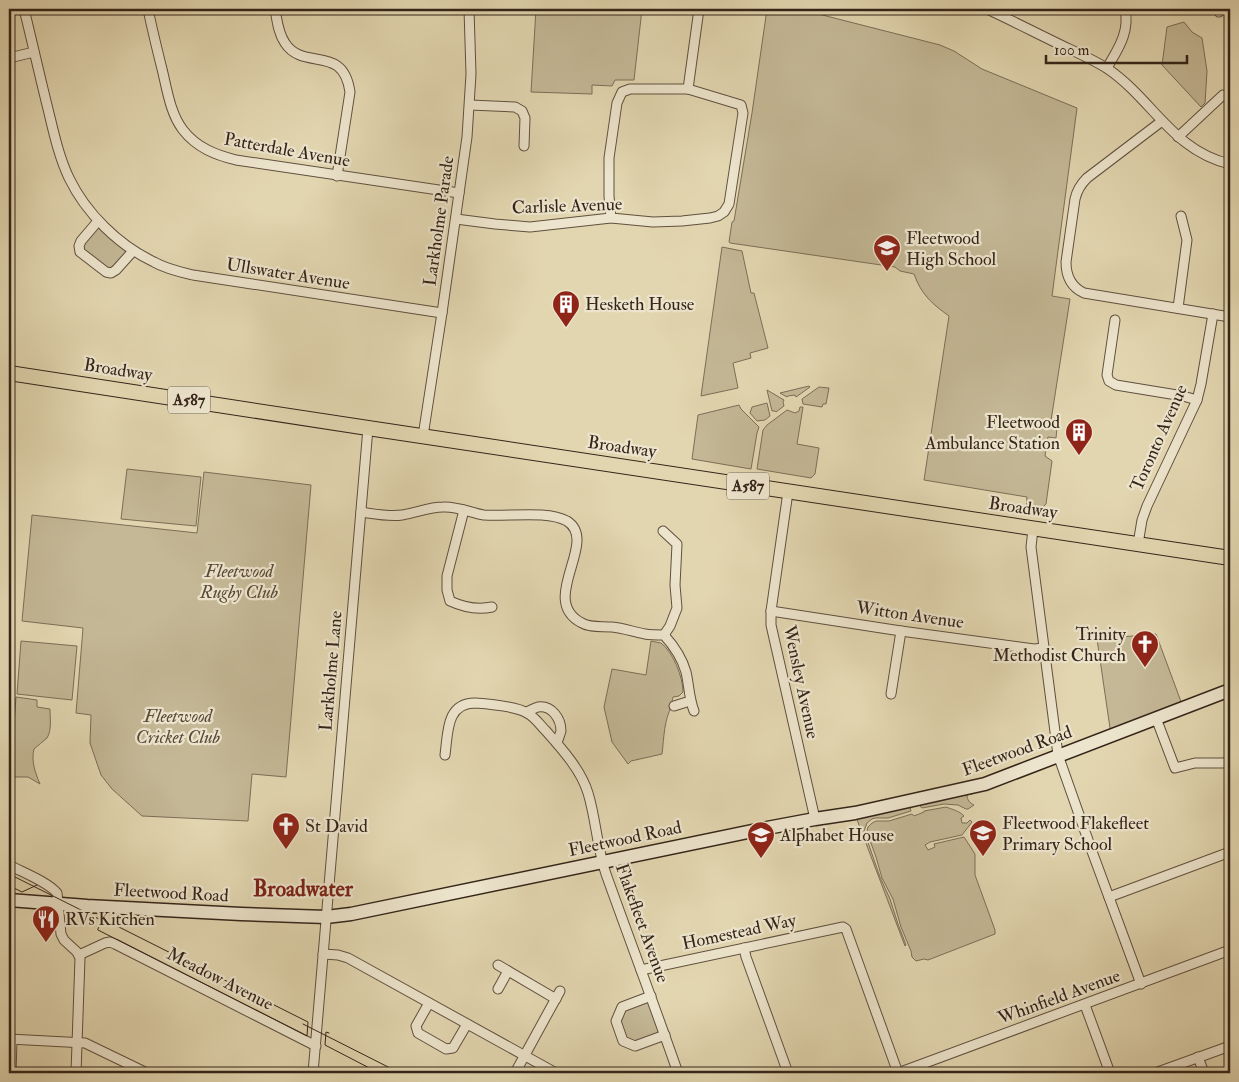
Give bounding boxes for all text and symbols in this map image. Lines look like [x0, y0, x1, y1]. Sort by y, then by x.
scale bar [1046, 32, 1188, 64]
text: 100 m [1054, 41, 1090, 60]
street label: Patterdale Avenue [222, 128, 352, 172]
street label: Larkholme Parade [418, 154, 460, 288]
street label: Carlisle Avenue [511, 193, 623, 219]
place label: Fleetwood High School [906, 227, 997, 271]
school or university icon: Fleetwood High School [872, 233, 902, 272]
street label: Ullswater Avenue [225, 253, 352, 295]
building icon: Hesketh House [551, 289, 581, 328]
place label: Hesketh House [585, 293, 695, 316]
street label: Broadway [82, 353, 155, 387]
street label: Toronto Avenue [1125, 381, 1193, 495]
road number: A587 [168, 386, 210, 414]
place label: Fleetwood Ambulance Station [924, 411, 1060, 455]
building icon: Fleetwood Ambulance Station [1064, 417, 1094, 456]
street label: Broadway [586, 431, 659, 463]
road number: A587 [727, 472, 769, 500]
street label: Broadway [987, 492, 1060, 524]
park label: Fleetwood Rugby Club [199, 560, 278, 604]
street label: Witton Avenue [854, 596, 966, 634]
street label: Larkholme Lane [314, 609, 348, 732]
street label: Wensley Avenue [778, 622, 824, 741]
place label: Trinity Methodist Church [993, 623, 1127, 667]
church icon: Trinity Methodist Church [1130, 629, 1160, 668]
park label: Fleetwood Cricket Club [136, 705, 221, 749]
street label: Fleetwood Road [959, 720, 1075, 782]
church icon: St David [271, 811, 301, 850]
place label: Fleetwood Flakefleet Primary School [1002, 812, 1149, 856]
place label: St David [305, 815, 368, 838]
street label: Fleetwood Road [566, 816, 684, 862]
school or university icon: Fleetwood Flakefleet Primary School [968, 818, 998, 857]
school or university icon: Alphabet House [746, 820, 776, 859]
place label: Alphabet House [779, 824, 895, 847]
street label: Flakefleet Avenue [610, 860, 674, 986]
district label: Broadwater [253, 875, 354, 903]
street label: Fleetwood Road [113, 878, 229, 908]
restaurant icon: RVs Kitchen [31, 904, 61, 943]
place label: RVs Kitchen [65, 908, 155, 931]
street label: Homestead Way [680, 908, 799, 955]
street label: Meadow Avenue [163, 942, 278, 1016]
street label: Whinfield Avenue [994, 964, 1124, 1030]

